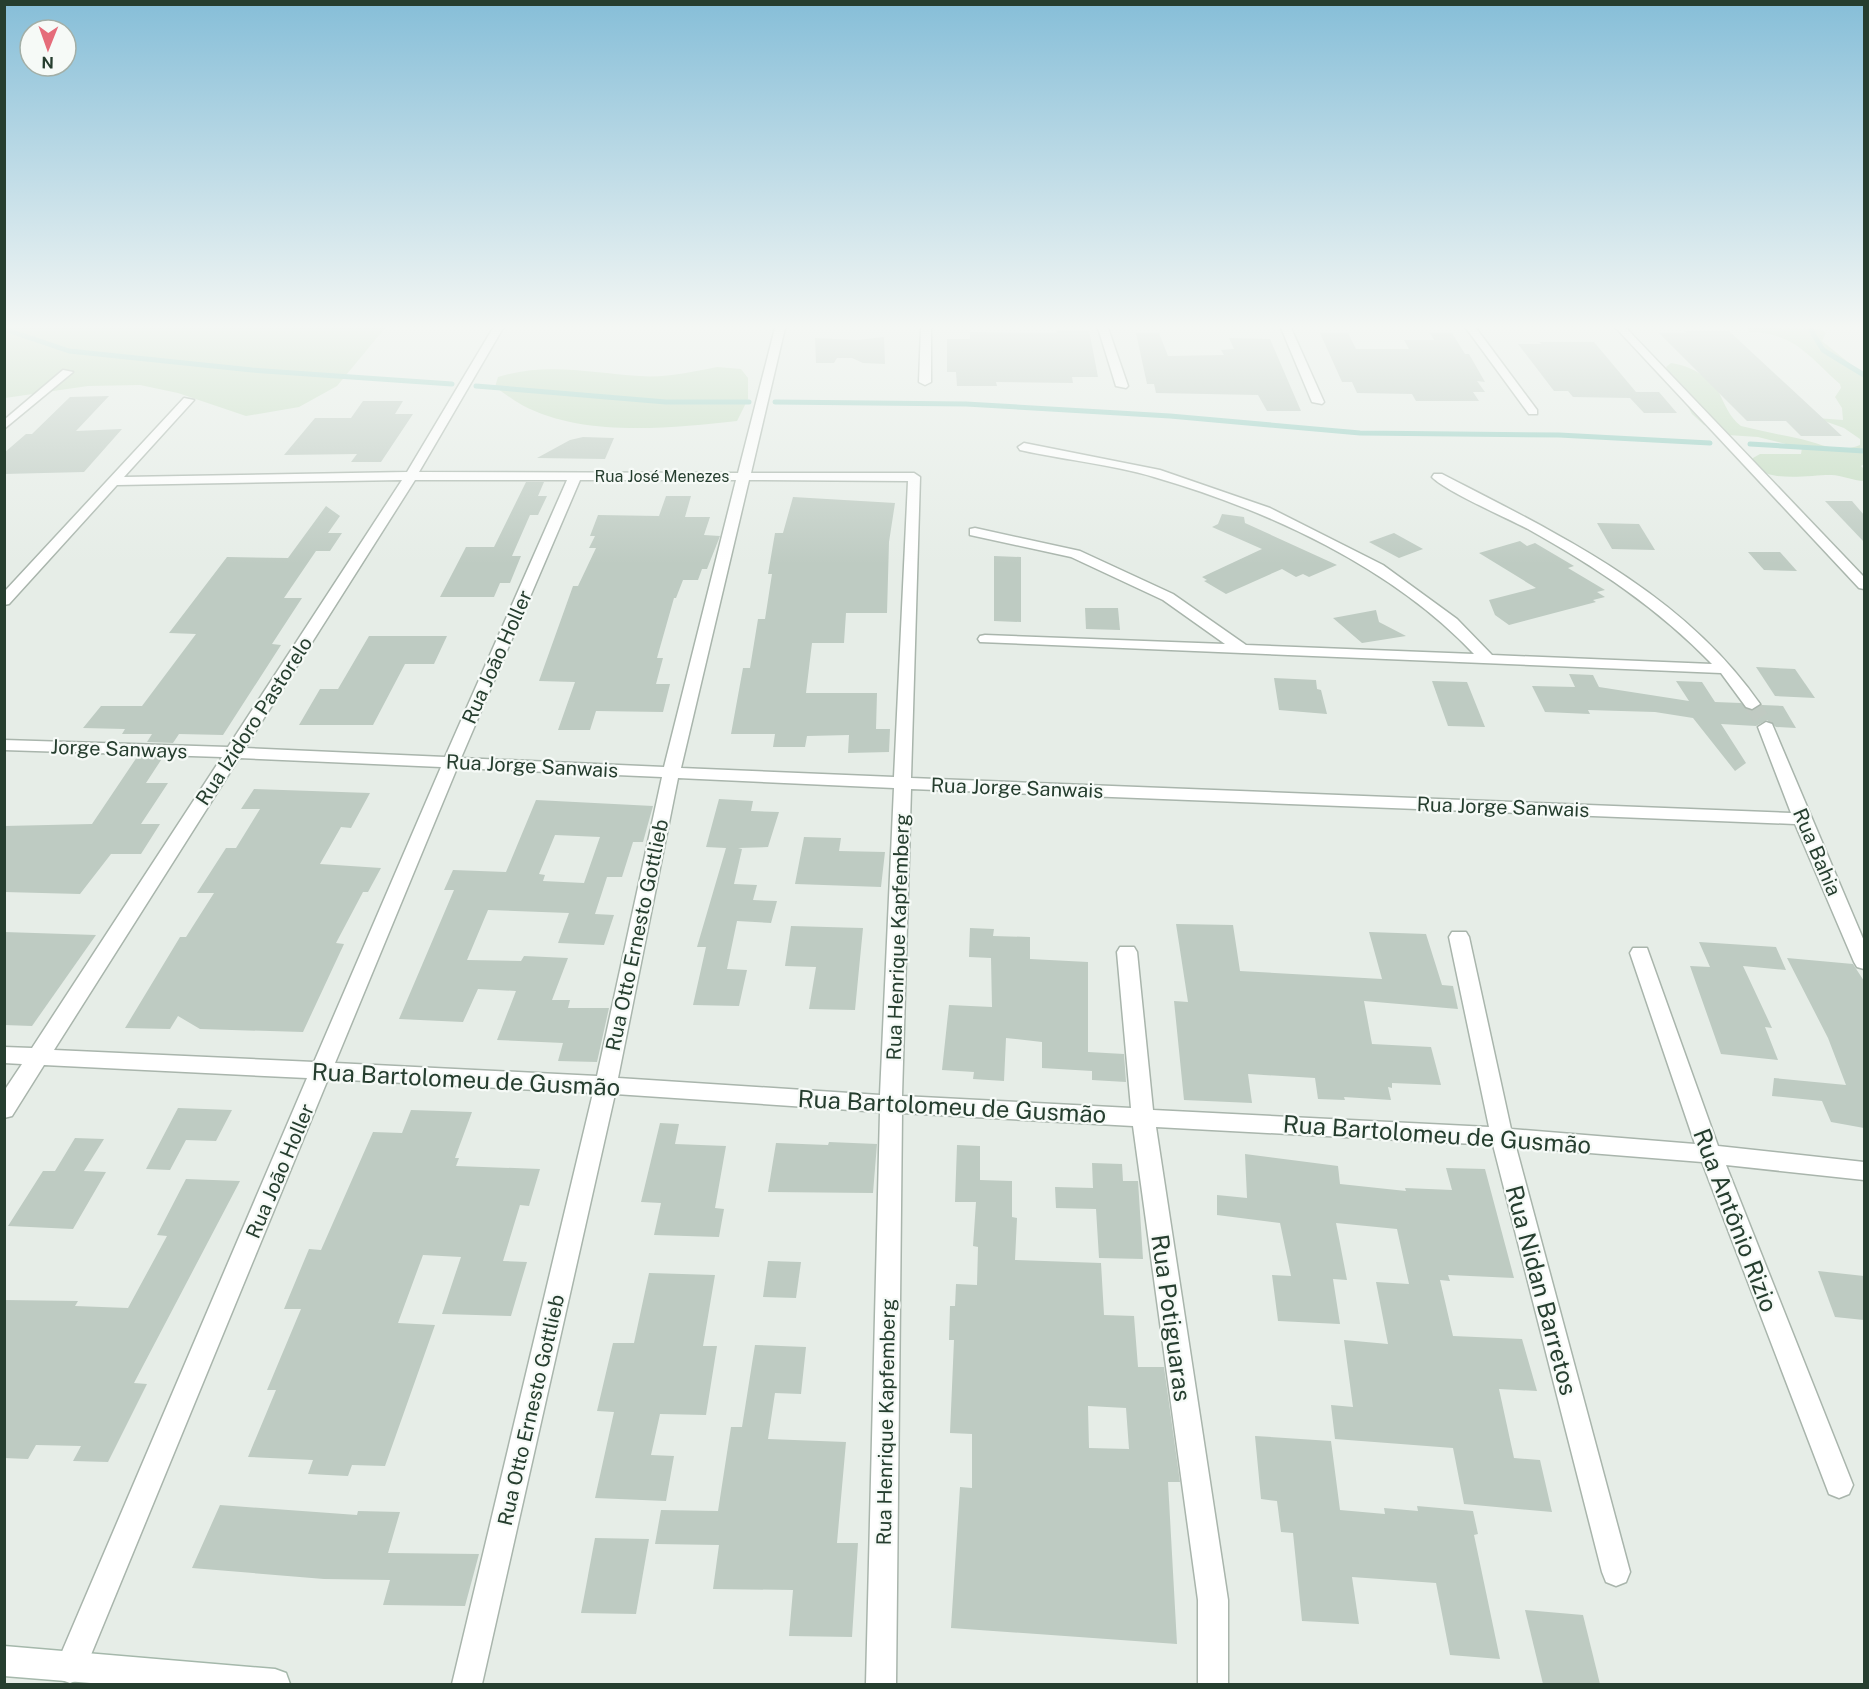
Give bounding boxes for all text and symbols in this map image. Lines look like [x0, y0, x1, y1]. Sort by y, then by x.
north arrow [18, 18, 78, 78]
text: N [41, 53, 54, 72]
street label: Rua José Menezes [595, 467, 729, 486]
street label: Rua João Holler [457, 586, 537, 728]
street label: Rua Izidoro Pastorelo [191, 632, 317, 810]
street label: Jorge Sanways [50, 735, 188, 763]
street label: Rua Jorge Sanwais [445, 749, 619, 783]
street label: Rua Jorge Sanwais [930, 773, 1104, 803]
street label: Rua Jorge Sanwais [1416, 792, 1590, 822]
street label: Rua Bahia [1788, 805, 1846, 899]
street label: Rua Henrique Kapfemberg [882, 813, 914, 1061]
street label: Rua Otto Ernesto Gottlieb [601, 817, 673, 1053]
street label: Rua Bartolomeu de Gusmão [311, 1057, 621, 1101]
street label: Rua Bartolomeu de Gusmão [797, 1084, 1107, 1128]
street label: Rua João Holler [241, 1100, 319, 1242]
street label: Rua Bartolomeu de Gusmão [1282, 1109, 1592, 1159]
street label: Rua Antônio Rizio [1688, 1124, 1784, 1316]
street label: Rua Nidan Barretos [1501, 1182, 1583, 1398]
street label: Rua Potiguaras [1146, 1233, 1198, 1403]
street label: Rua Otto Ernesto Gottlieb [493, 1292, 569, 1528]
street label: Rua Henrique Kapfemberg [872, 1298, 900, 1546]

